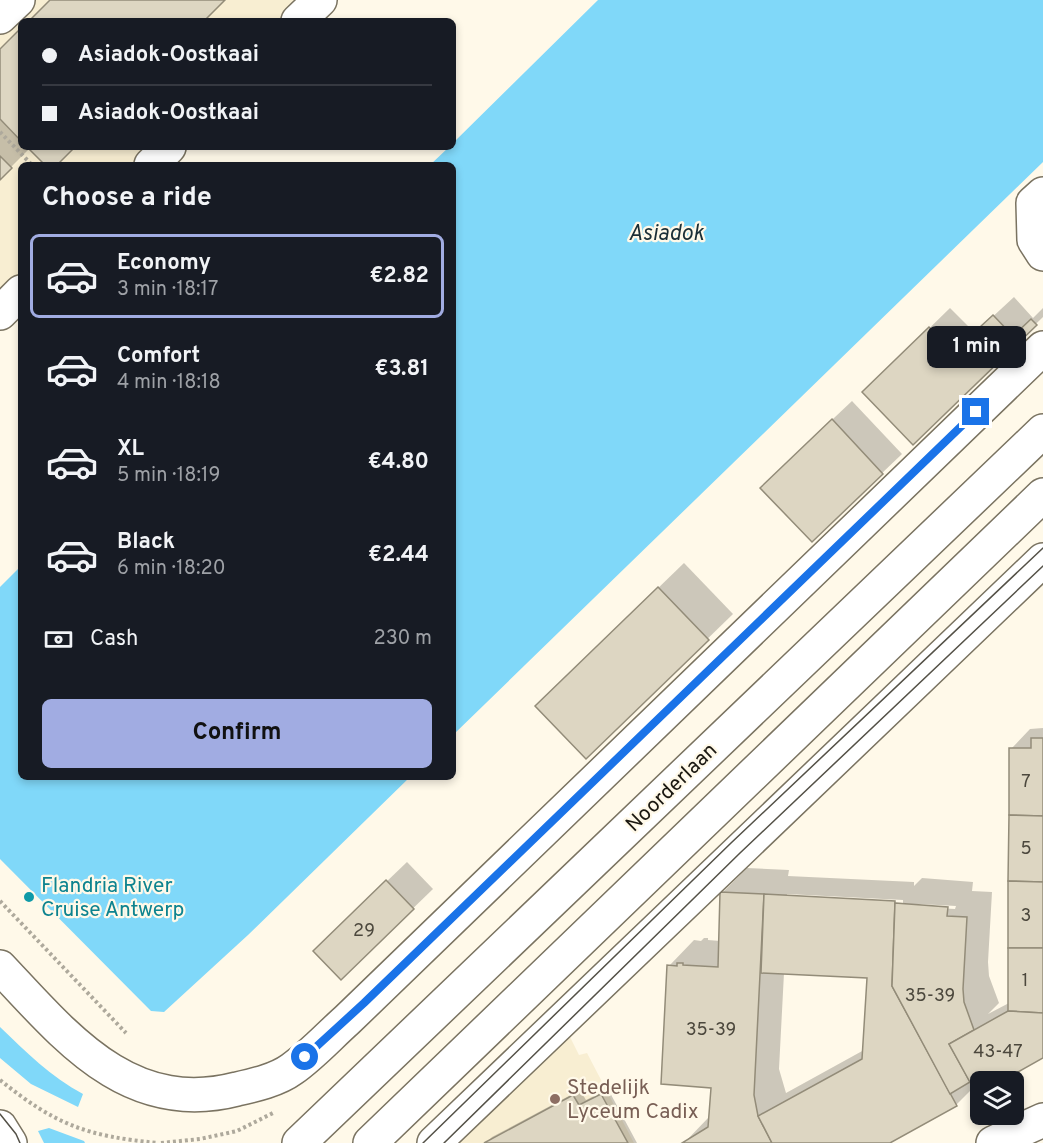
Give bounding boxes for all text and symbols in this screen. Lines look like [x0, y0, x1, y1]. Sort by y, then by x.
text: Asiadok-Oostkaai [78, 42, 259, 69]
text: Asiadok-Oostkaai [78, 100, 259, 127]
text: Choose a ride [42, 181, 212, 215]
water label: Asiadok [628, 221, 705, 248]
icon: car [45, 249, 99, 303]
text: Economy [117, 250, 211, 277]
text: €2.82 [369, 263, 429, 290]
text: 3 min · 18:17 [117, 277, 218, 303]
callout: 1 min [926, 325, 1026, 367]
text: 1 min [952, 334, 1001, 360]
icon: car [45, 342, 99, 396]
text: Comfort [117, 343, 200, 370]
text: €3.81 [374, 356, 429, 383]
text: 4 min · 18:18 [117, 370, 221, 396]
route end [962, 398, 989, 425]
icon: car [45, 435, 99, 489]
text: XL [117, 436, 144, 463]
text: €4.80 [368, 449, 429, 476]
text: 5 min · 18:19 [117, 463, 220, 489]
icon: car [45, 528, 99, 582]
text: Black [117, 529, 175, 556]
text: €2.44 [368, 542, 429, 569]
text: 6 min · 18:20 [117, 556, 226, 582]
icon: cash [42, 623, 75, 656]
text: Cash [90, 626, 139, 653]
text: 230 m [373, 626, 432, 652]
button: Confirm [42, 699, 432, 768]
street label: Noorderlaan [620, 738, 724, 839]
house number: 7 [1021, 771, 1031, 794]
house number: 5 [1020, 838, 1032, 861]
place label: Flandria River Cruise Antwerp [41, 873, 184, 924]
marker: Flandria River Cruise Antwerp [22, 890, 36, 904]
house number: 3 [1021, 905, 1031, 928]
house number: 29 [353, 920, 375, 943]
house number: 1 [1022, 970, 1028, 993]
house number: 35-39 [905, 985, 955, 1008]
house number: 35-39 [686, 1019, 736, 1042]
house number: 43-47 [973, 1041, 1023, 1064]
route start [291, 1043, 318, 1070]
map controls [970, 1071, 1024, 1125]
button: layers [970, 1071, 1024, 1125]
place label: Stedelijk Lyceum Cadix [567, 1075, 699, 1126]
marker: Stedelijk Lyceum Cadix [548, 1092, 562, 1106]

